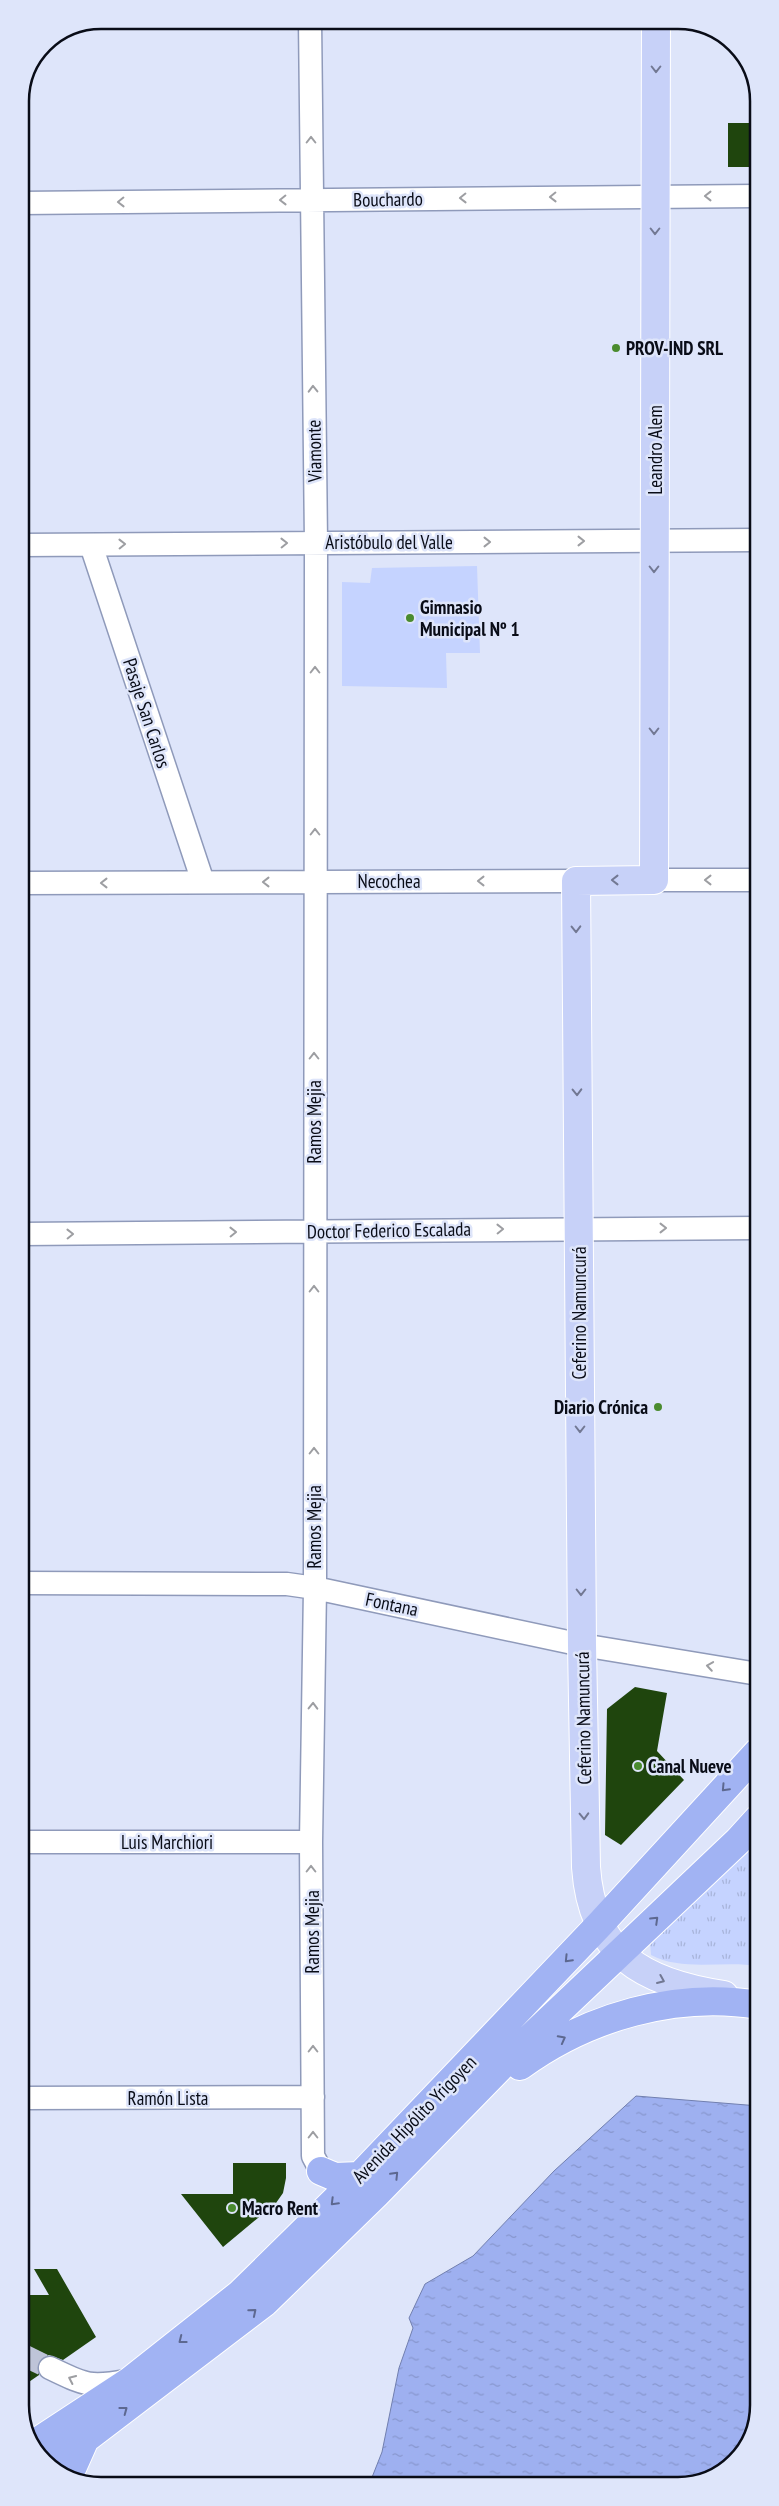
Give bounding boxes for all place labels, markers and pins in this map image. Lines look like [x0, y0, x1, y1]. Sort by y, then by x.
place label: PROV-IND SRL [626, 336, 723, 360]
marker: PROV-IND SRL [610, 342, 622, 354]
place label: Gimnasio Municipal Nº 1 [420, 595, 520, 641]
marker: Gimnasio Municipal Nº 1 [404, 612, 416, 624]
place label: Diario Crónica [554, 1395, 648, 1419]
marker: Diario Crónica [652, 1401, 664, 1413]
place label: Canal Nueve [648, 1754, 732, 1778]
marker: Canal Nueve [632, 1760, 644, 1772]
place label: Macro Rent [242, 2196, 318, 2220]
marker: Macro Rent [226, 2202, 238, 2214]

